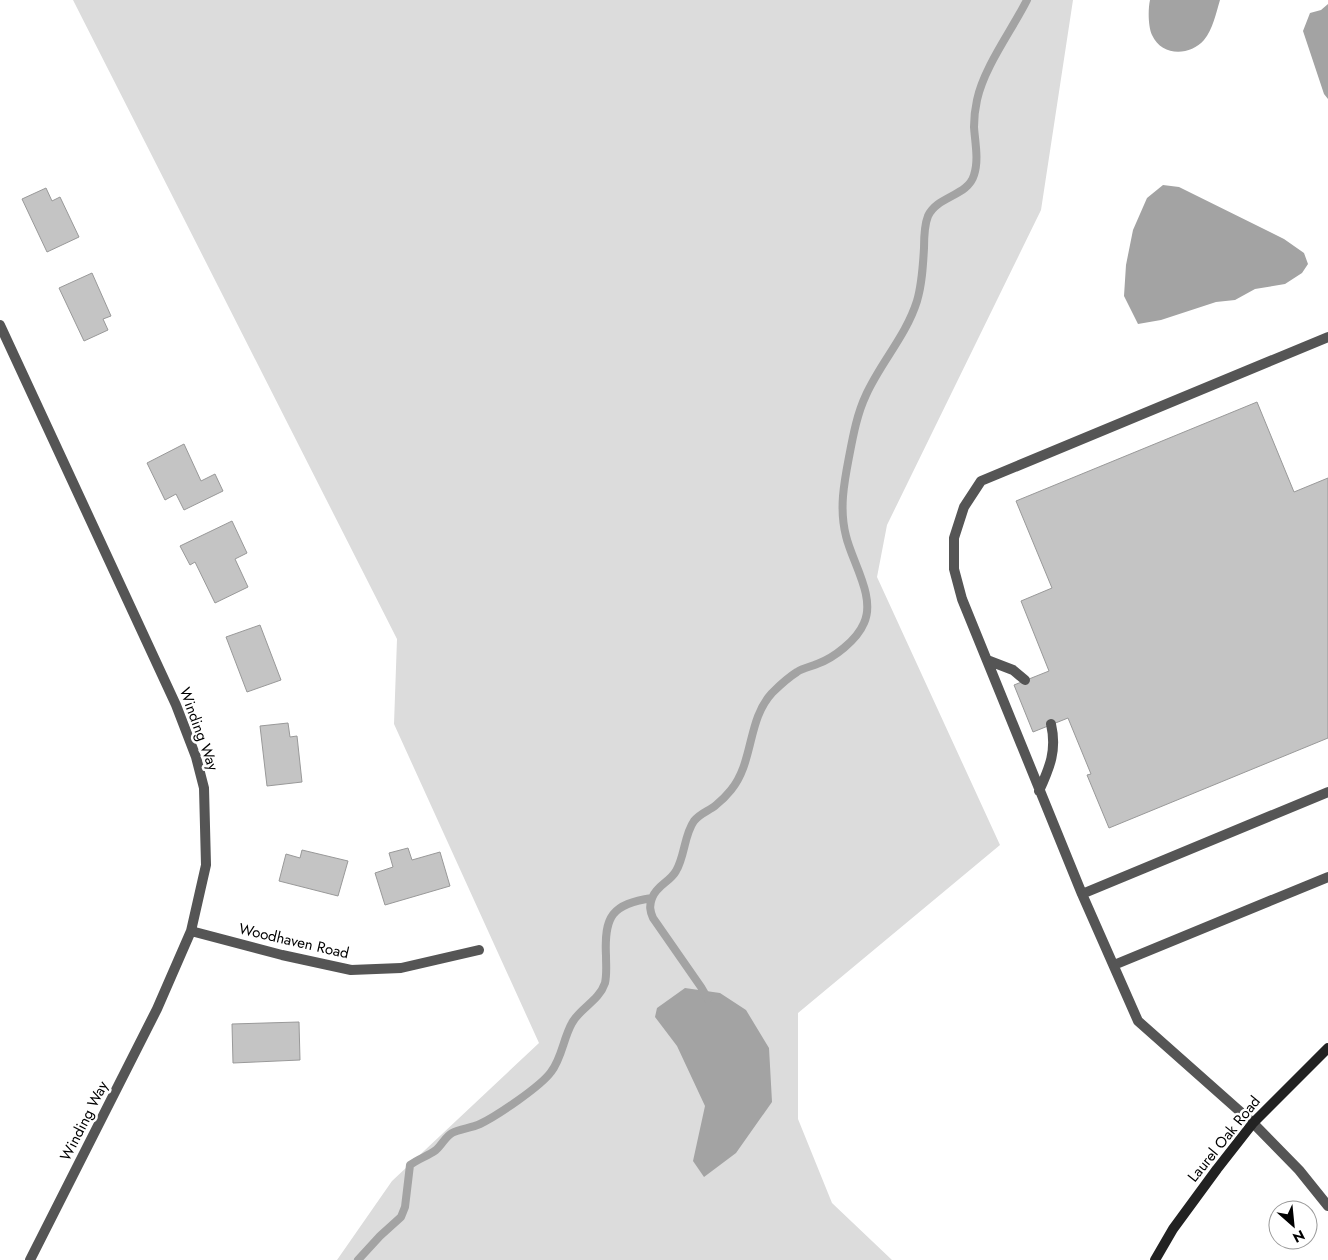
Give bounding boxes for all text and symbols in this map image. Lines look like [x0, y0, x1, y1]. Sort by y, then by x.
street label: Winding Way [174, 684, 224, 774]
street label: Woodhaven Road [237, 918, 351, 964]
street label: Winding Way [54, 1077, 114, 1165]
street label: Laurel Oak Road [1182, 1091, 1266, 1187]
north arrow [1268, 1200, 1318, 1250]
text: N [1289, 1225, 1308, 1248]

